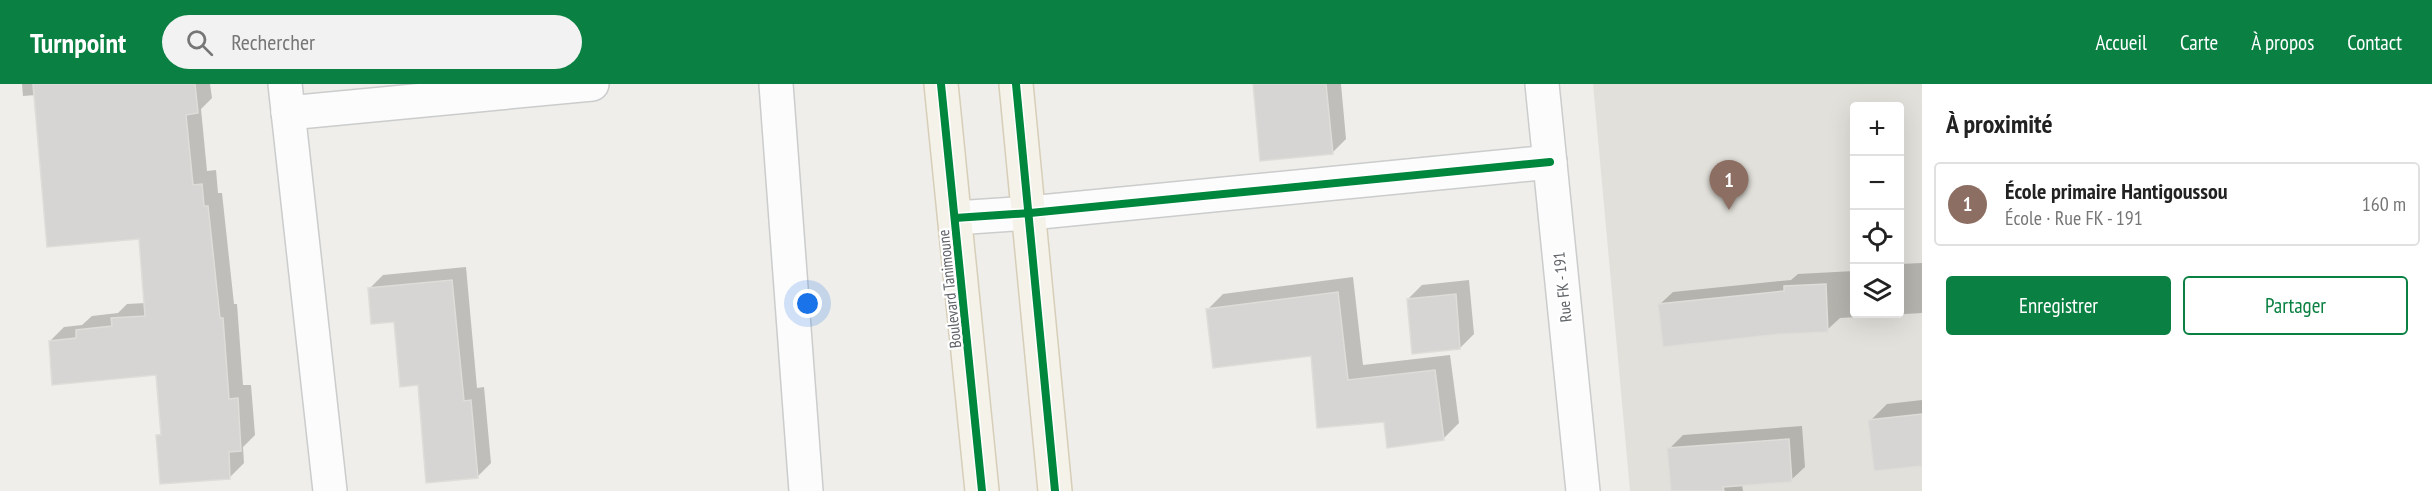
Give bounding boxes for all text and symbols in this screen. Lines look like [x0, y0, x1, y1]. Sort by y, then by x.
search box [162, 15, 582, 69]
text: Turnpoint [30, 24, 126, 61]
icon: search [183, 26, 216, 59]
text: Rechercher [231, 28, 315, 56]
text: Accueil [2095, 29, 2147, 56]
text: Carte [2180, 29, 2218, 56]
text: À propos [2251, 29, 2314, 56]
text: Contact [2347, 29, 2402, 56]
map controls [1850, 102, 1904, 318]
button: + [1850, 102, 1904, 156]
text: À proximité [1946, 107, 2053, 140]
button: − [1850, 156, 1904, 210]
pin: 1 [1710, 160, 1748, 210]
text: École primaire Hantigoussou [2005, 177, 2228, 205]
text: 1 [1963, 191, 1972, 217]
text: 160 m [2362, 191, 2406, 217]
text: École · Rue FK - 191 [2005, 205, 2143, 231]
button: locate [1850, 210, 1904, 264]
street label: Boulevard Tanimoune [933, 229, 965, 349]
street label: Rue FK - 191 [1548, 251, 1576, 323]
button: layers [1850, 264, 1904, 318]
button: Enregistrer [1946, 276, 2171, 335]
button: Partager [2183, 276, 2408, 335]
your location [793, 289, 822, 318]

